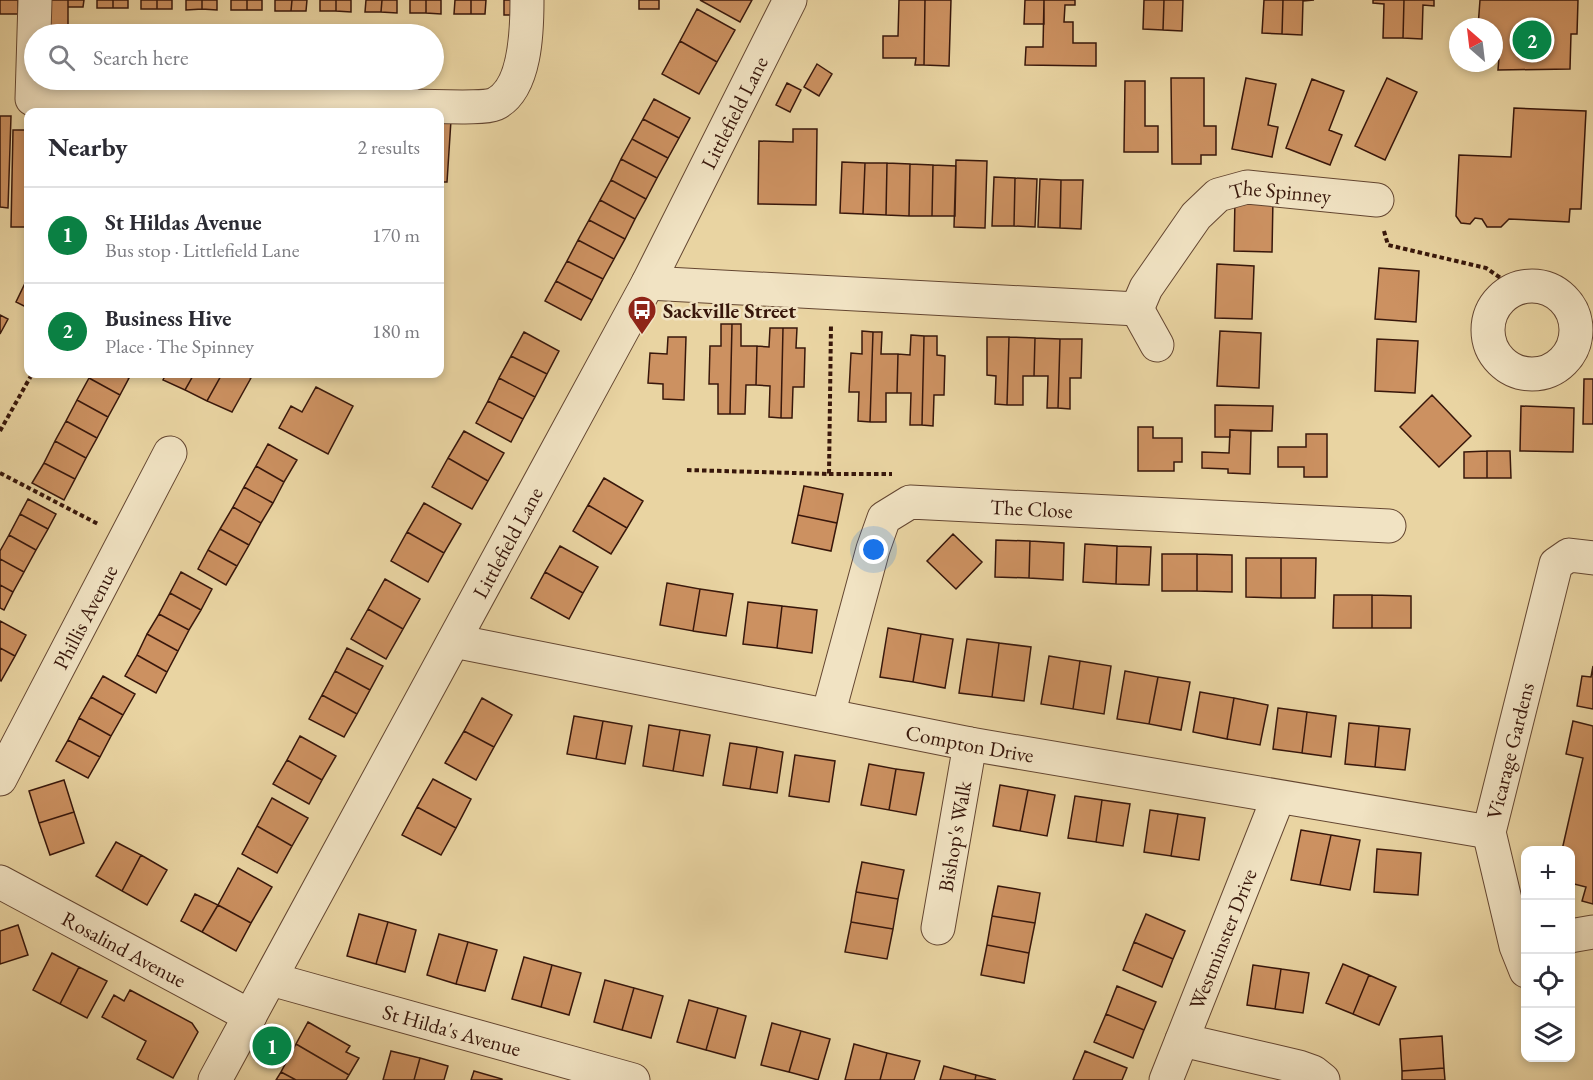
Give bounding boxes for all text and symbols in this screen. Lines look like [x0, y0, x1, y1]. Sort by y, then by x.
north arrow [1449, 18, 1503, 72]
pin: 2 [1512, 18, 1552, 63]
search box [24, 24, 444, 90]
icon: search [45, 41, 78, 74]
text: Search here [93, 43, 188, 72]
street label: Littlefield Lane [694, 51, 773, 173]
text: Nearby [48, 130, 128, 164]
text: 2 results [357, 134, 420, 160]
street label: The Spinney [1226, 173, 1333, 209]
text: St Hildas Avenue [105, 208, 262, 237]
text: 1 [62, 222, 73, 248]
text: 170 m [372, 222, 420, 248]
text: Bus stop · Littlefield Lane [105, 237, 300, 263]
bus stop icon: Sackville Street [626, 294, 658, 336]
place label: Sackville Street [663, 297, 796, 324]
text: Business Hive [105, 304, 232, 333]
text: 2 [62, 318, 73, 344]
text: 180 m [372, 318, 420, 344]
text: Place · The Spinney [105, 333, 254, 359]
street label: Littlefield Lane [466, 482, 548, 603]
street label: The Close [989, 493, 1073, 524]
your location [859, 535, 888, 564]
street label: Phillis Avenue [46, 560, 123, 674]
street label: Vicarage Gardens [1479, 679, 1539, 822]
street label: Compton Drive [904, 718, 1036, 768]
street label: Bishop's Walk [931, 778, 977, 894]
map controls [1521, 846, 1575, 1062]
button: + [1521, 846, 1575, 900]
street label: Westminster Drive [1182, 864, 1262, 1013]
button: − [1521, 900, 1575, 954]
street label: Rosalind Avenue [58, 904, 191, 993]
button: locate [1521, 954, 1575, 1008]
street label: St Hilda's Avenue [380, 997, 524, 1062]
button: layers [1521, 1008, 1575, 1062]
pin: 1 [252, 1024, 292, 1068]

